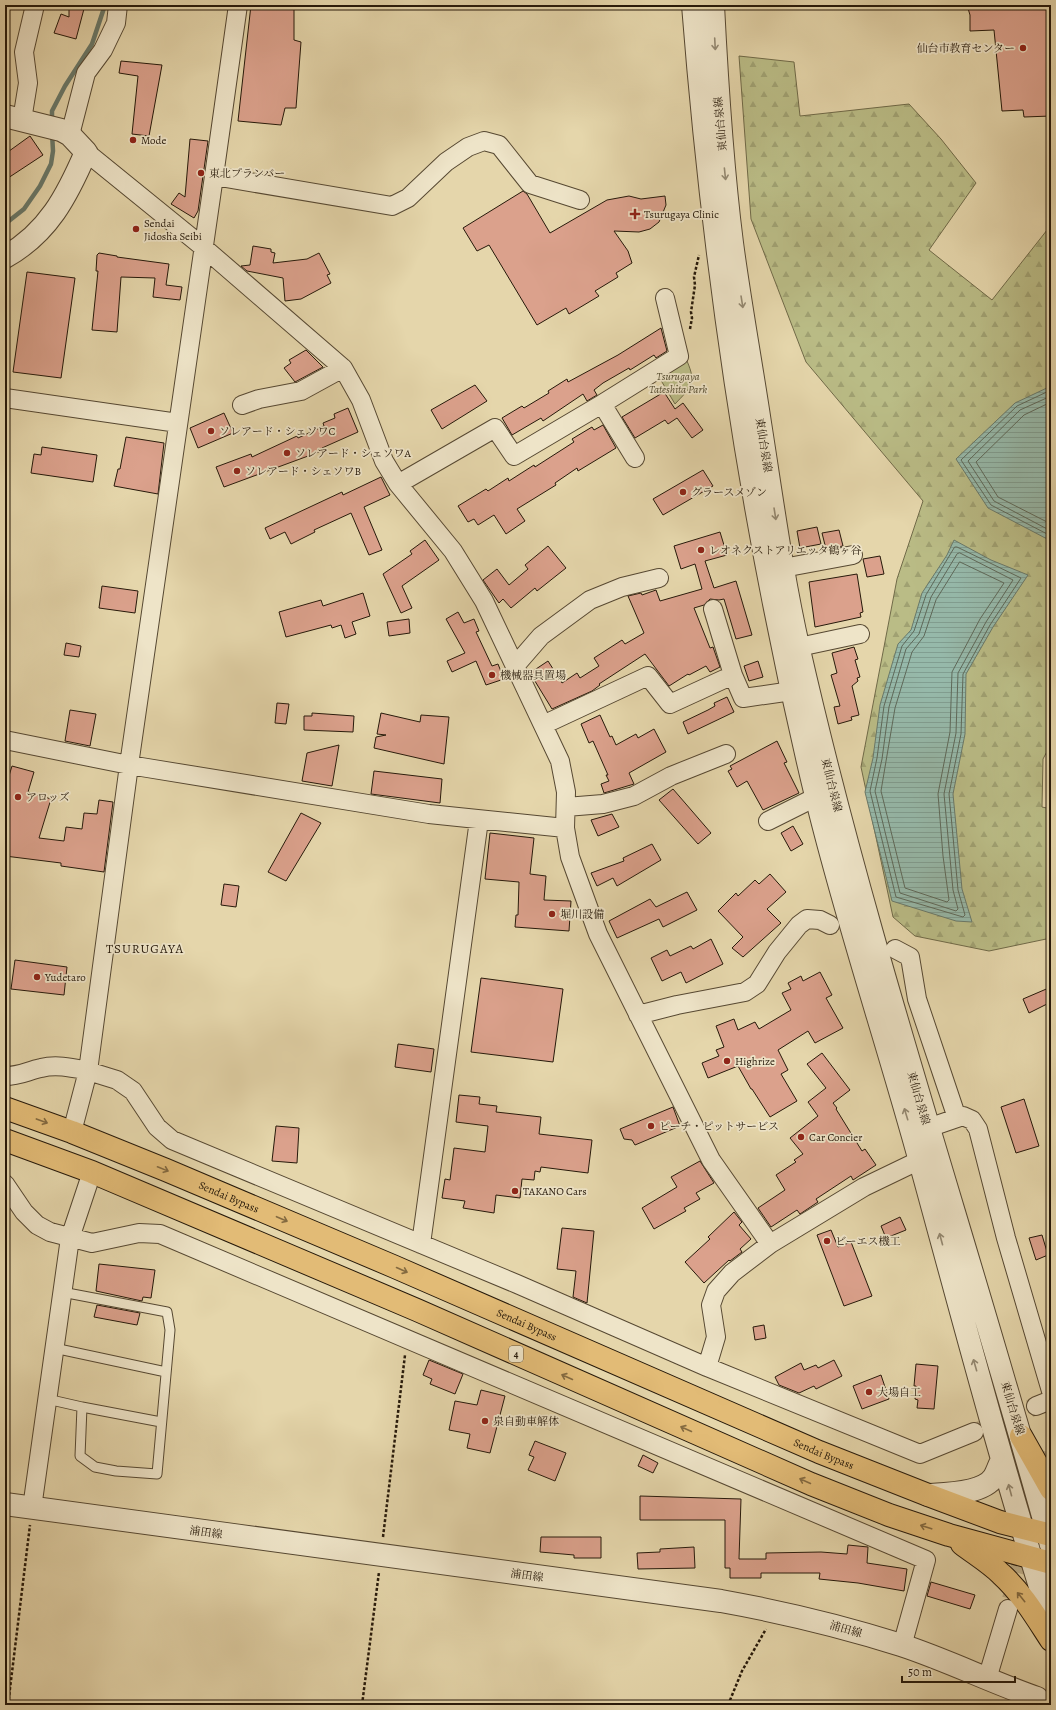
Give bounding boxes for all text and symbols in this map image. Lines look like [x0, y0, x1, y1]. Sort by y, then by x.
one-way arrow [711, 37, 718, 50]
place label: 仙台市教育センター [916, 41, 1015, 56]
marker: 仙台市教育センター [1018, 43, 1028, 53]
street label: 東仙台泉線 [711, 96, 730, 152]
place label: Mode [141, 133, 166, 148]
marker: Mode [128, 135, 138, 145]
place label: 東北プランバー [209, 166, 285, 181]
one-way arrow [721, 167, 729, 180]
marker: 東北プランバー [196, 168, 206, 178]
place label: Tsurugaya Clinic [644, 207, 719, 222]
marker: Tsurugaya Clinic [629, 208, 641, 220]
place label: Sendai Jidosha Seibi [144, 216, 202, 244]
marker: Sendai Jidosha Seibi [131, 224, 141, 234]
one-way arrow [738, 295, 746, 308]
park label: Tsurugaya Tateshita Park [649, 369, 707, 397]
street label: 東仙台泉線 [752, 417, 775, 473]
place label: ソレアード・シェソワC [219, 424, 335, 439]
marker: ソレアード・シェソワC [206, 426, 216, 436]
place label: ソレアード・シェソワA [295, 446, 411, 461]
marker: ソレアード・シェソワA [282, 448, 292, 458]
place label: ソレアード・シェソワB [245, 464, 361, 479]
marker: ソレアード・シェソワB [232, 466, 242, 476]
place label: グラースメゾン [691, 485, 767, 500]
marker: グラースメゾン [678, 487, 688, 497]
one-way arrow [771, 507, 779, 520]
place label: レオネクストアリエッタ鶴ヶ谷 [709, 543, 862, 558]
marker: レオネクストアリエッタ鶴ヶ谷 [696, 545, 706, 555]
place label: 機械器具置場 [500, 668, 566, 683]
marker: 機械器具置場 [487, 670, 497, 680]
street label: 東仙台泉線 [818, 757, 845, 814]
place label: アロッズ [26, 790, 70, 805]
marker: アロッズ [13, 792, 23, 802]
place label: 堀川設備 [560, 907, 604, 922]
marker: 堀川設備 [547, 909, 557, 919]
district label: TSURUGAYA [106, 940, 184, 957]
place label: Yudetaro [44, 970, 86, 985]
marker: Yudetaro [32, 972, 42, 982]
place label: Highrize [735, 1054, 775, 1069]
marker: Highrize [722, 1056, 732, 1066]
street label: 東仙台泉線 [904, 1070, 933, 1127]
one-way arrow [902, 1108, 909, 1121]
one-way arrow [35, 1117, 47, 1125]
place label: ピーチ・ピットサービス [659, 1119, 779, 1134]
marker: ピーチ・ピットサービス [646, 1121, 656, 1131]
place label: Car Concier [809, 1130, 862, 1145]
marker: Car Concier [796, 1132, 806, 1142]
one-way arrow [156, 1165, 168, 1173]
street label: Sendai Bypass [196, 1178, 261, 1217]
place label: TAKANO Cars [523, 1184, 587, 1199]
marker: TAKANO Cars [510, 1186, 520, 1196]
one-way arrow [276, 1216, 288, 1224]
one-way arrow [937, 1233, 944, 1246]
place label: ビーエス機工 [835, 1234, 901, 1249]
marker: ビーエス機工 [822, 1236, 832, 1246]
one-way arrow [396, 1267, 408, 1274]
street label: Sendai Bypass [494, 1305, 559, 1345]
road number: 4 [509, 1346, 523, 1362]
one-way arrow [971, 1359, 978, 1372]
one-way arrow [561, 1373, 573, 1380]
street label: 東仙台泉線 [997, 1380, 1028, 1437]
place label: 大場自工 [877, 1385, 921, 1400]
marker: 大場自工 [864, 1387, 874, 1397]
place label: 泉自動車解体 [493, 1414, 559, 1429]
marker: 泉自動車解体 [480, 1416, 490, 1426]
one-way arrow [680, 1425, 692, 1432]
street label: Sendai Bypass [791, 1435, 856, 1473]
one-way arrow [799, 1477, 811, 1485]
one-way arrow [1006, 1484, 1013, 1497]
street label: 浦田線 [189, 1523, 223, 1542]
one-way arrow [920, 1523, 933, 1530]
street label: 浦田線 [510, 1566, 544, 1585]
one-way arrow [1017, 1591, 1026, 1602]
street label: 浦田線 [828, 1618, 864, 1641]
scale bar [902, 1658, 1015, 1684]
text: 50 m [908, 1664, 932, 1680]

